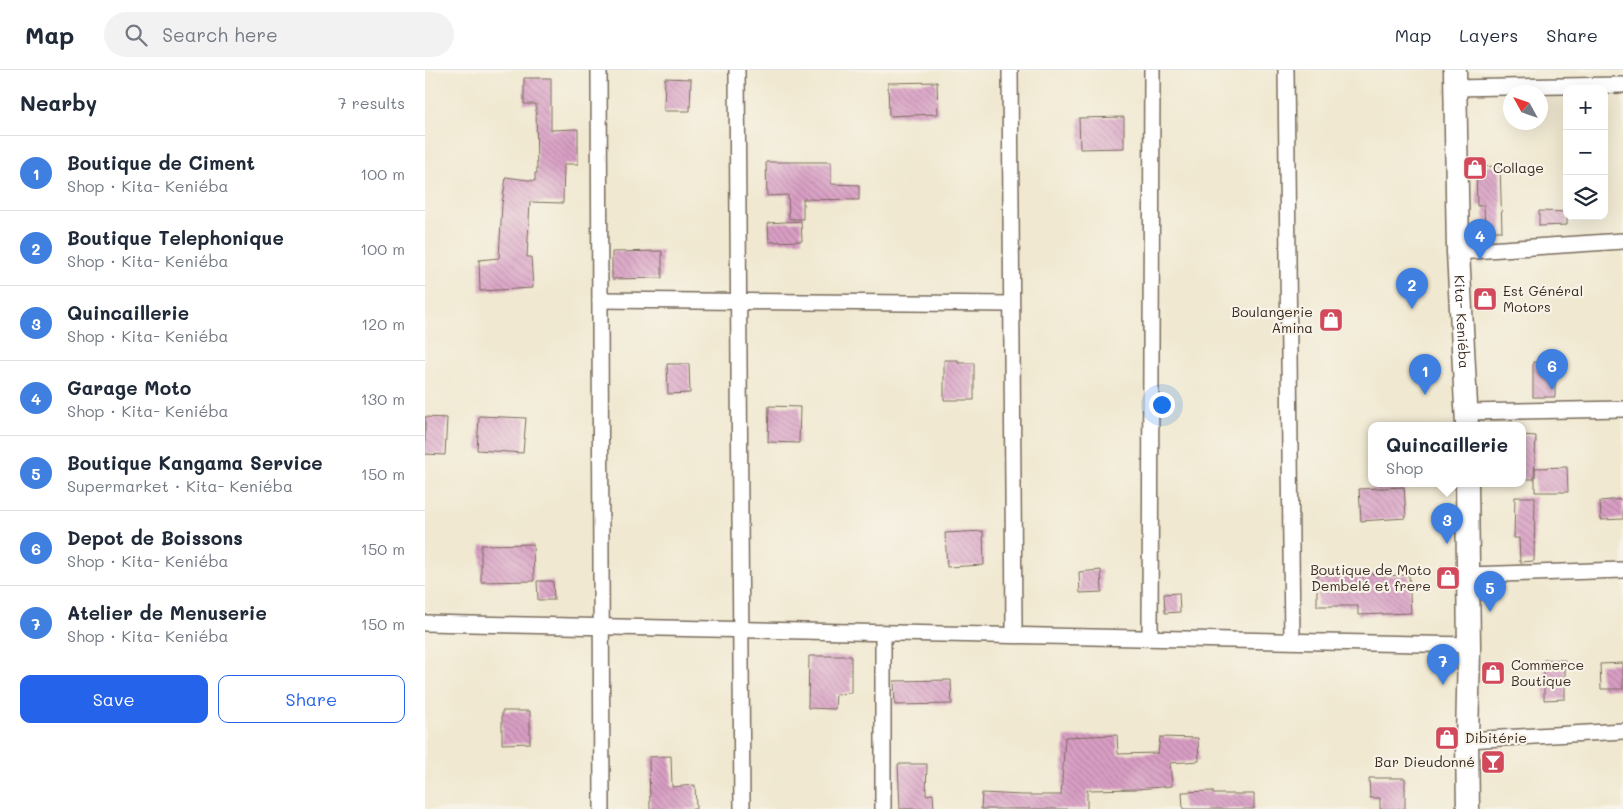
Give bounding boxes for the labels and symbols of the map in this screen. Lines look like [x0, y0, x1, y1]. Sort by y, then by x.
north arrow [1503, 85, 1548, 130]
shop icon: Collage [1462, 155, 1488, 181]
place label: Collage [1493, 158, 1544, 177]
pin: 4 [1464, 219, 1496, 260]
pin: 2 [1396, 268, 1428, 309]
street label: Kita- Keniéba [1450, 275, 1474, 369]
place label: Est Général Motors [1503, 281, 1583, 316]
shop icon: Est Général Motors [1472, 286, 1498, 312]
place label: Boulangerie Amina [1232, 302, 1313, 337]
shop icon: Boulangerie Amina [1318, 307, 1344, 333]
pin: 6 [1536, 349, 1568, 390]
pin: 1 [1409, 354, 1441, 395]
your location [1149, 392, 1175, 418]
pin: 3 [1431, 503, 1463, 544]
place label: Boutique de Moto Dembelé et frere [1310, 560, 1431, 595]
shop icon: Boutique de Moto Dembelé et frere [1435, 565, 1461, 591]
pin: 5 [1474, 571, 1506, 612]
pin: 7 [1427, 644, 1459, 685]
place label: Commerce Boutique [1511, 655, 1584, 690]
shop icon: Commerce Boutique [1480, 660, 1506, 686]
shop icon: Dibitérie [1434, 725, 1460, 751]
place label: Dibitérie [1465, 728, 1527, 747]
bar icon: Bar Dieudonné [1480, 749, 1506, 775]
place label: Bar Dieudonné [1374, 752, 1475, 771]

